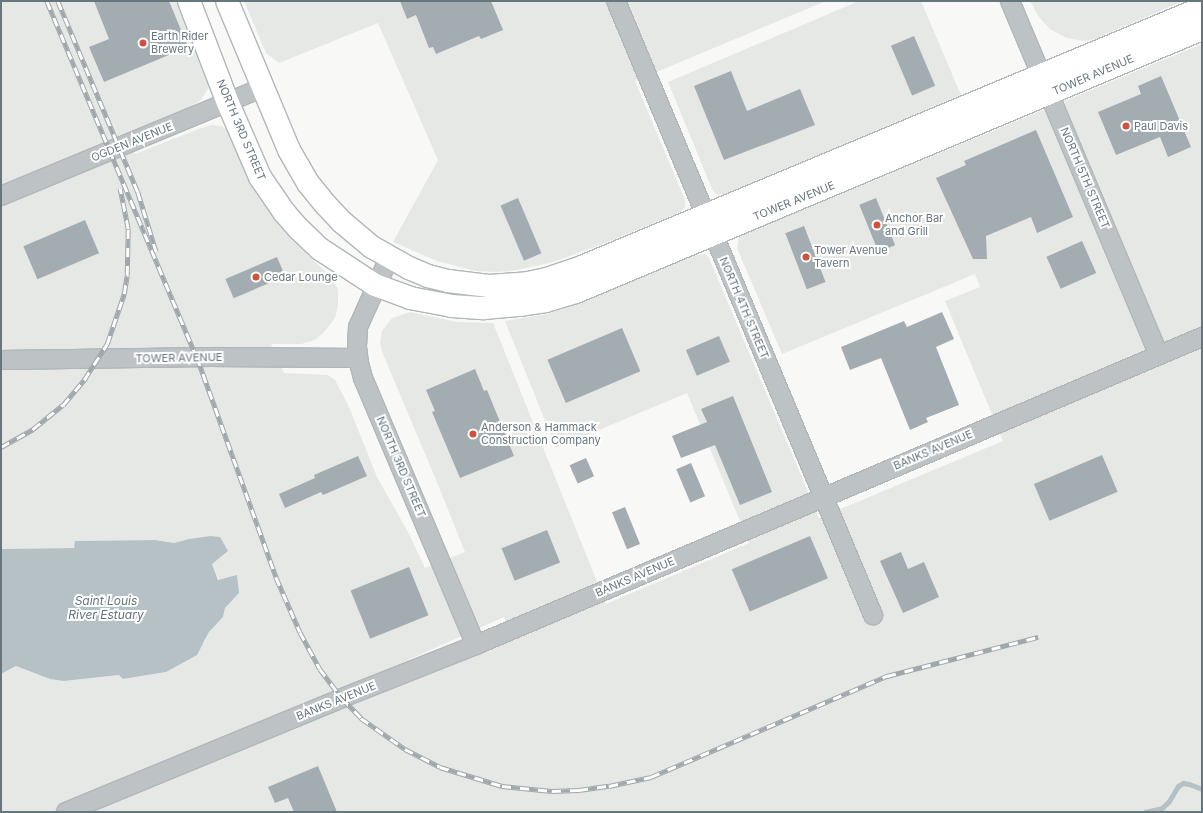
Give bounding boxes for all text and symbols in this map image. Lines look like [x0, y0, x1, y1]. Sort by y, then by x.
place label: Earth Rider Brewery [151, 30, 208, 56]
marker: Earth Rider Brewery [138, 38, 148, 48]
street label: TOWER AVENUE [1050, 52, 1136, 98]
street label: NORTH 3RD STREET [214, 77, 268, 183]
place label: Paul Davis [1134, 119, 1188, 133]
street label: OGDEN AVENUE [89, 120, 175, 164]
marker: Paul Davis [1121, 121, 1131, 131]
street label: NORTH 5TH STREET [1058, 125, 1112, 231]
street label: TOWER AVENUE [751, 179, 837, 223]
place label: Anchor Bar and Grill [885, 212, 943, 238]
marker: Anchor Bar and Grill [872, 220, 882, 230]
place label: Tower Avenue Tavern [814, 244, 888, 270]
marker: Tower Avenue Tavern [801, 252, 811, 262]
street label: NORTH 4TH STREET [717, 255, 771, 361]
place label: Cedar Lounge [264, 270, 338, 284]
marker: Cedar Lounge [251, 272, 261, 282]
street label: TOWER AVENUE [135, 351, 223, 365]
street label: NORTH 3RD STREET [374, 414, 428, 520]
place label: Anderson & Hammack Construction Company [481, 421, 601, 447]
street label: BANKS AVENUE [891, 427, 975, 473]
marker: Anderson & Hammack Construction Company [468, 429, 478, 439]
street label: BANKS AVENUE [593, 554, 677, 600]
water label: Saint Louis River Estuary [68, 594, 144, 622]
street label: BANKS AVENUE [294, 679, 378, 723]

